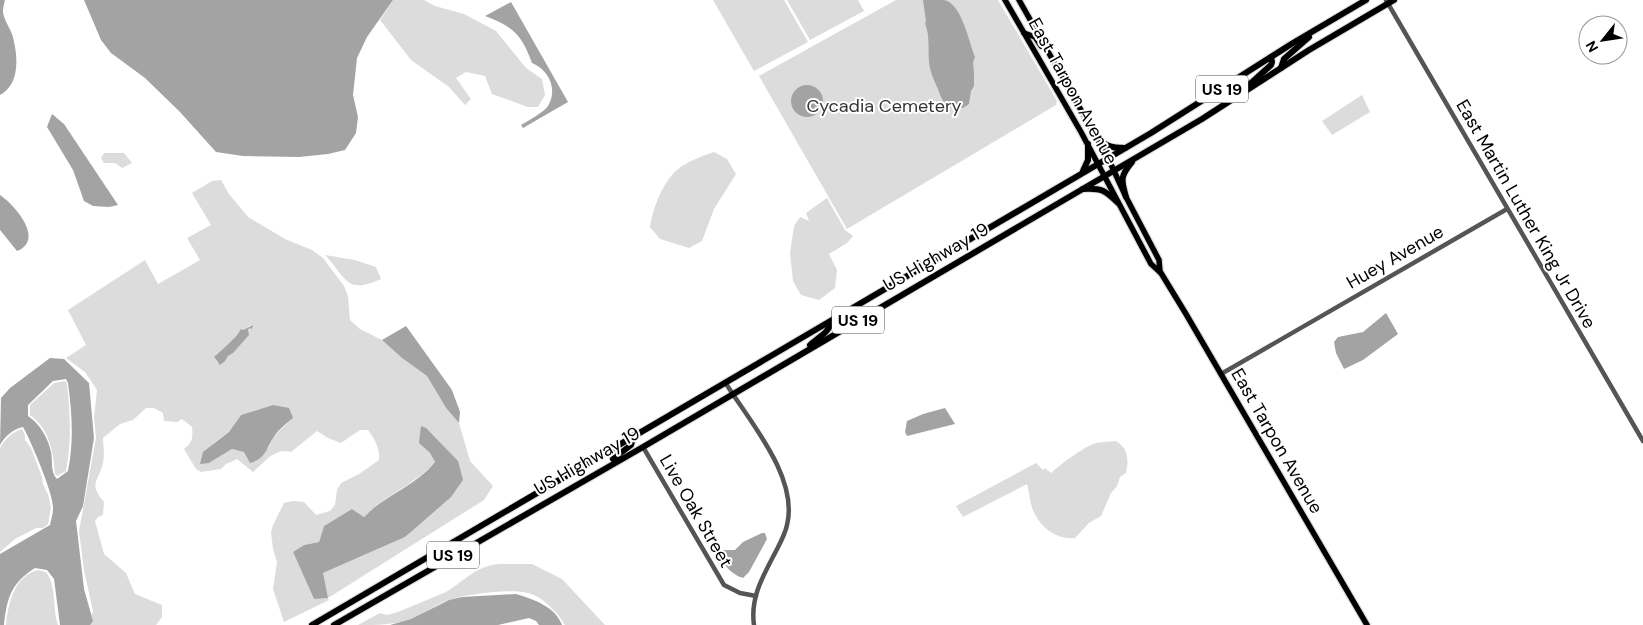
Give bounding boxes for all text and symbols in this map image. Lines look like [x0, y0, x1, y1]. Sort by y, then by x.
street label: East Tarpon Avenue [1023, 14, 1123, 168]
north arrow [1578, 15, 1628, 65]
text: N [1581, 38, 1602, 55]
road number: US 19 [1196, 76, 1248, 102]
park label: Cycadia Cemetery [806, 94, 962, 118]
street label: East Martin Luther King Jr Drive [1450, 95, 1602, 333]
street label: US Highway 19 [879, 217, 993, 297]
street label: Huey Avenue [1342, 220, 1448, 294]
road number: US 19 [832, 306, 884, 334]
street label: East Tarpon Avenue [1226, 364, 1328, 518]
street label: US Highway 19 [530, 421, 644, 501]
street label: Live Oak Street [654, 450, 738, 572]
road number: US 19 [427, 542, 479, 568]

